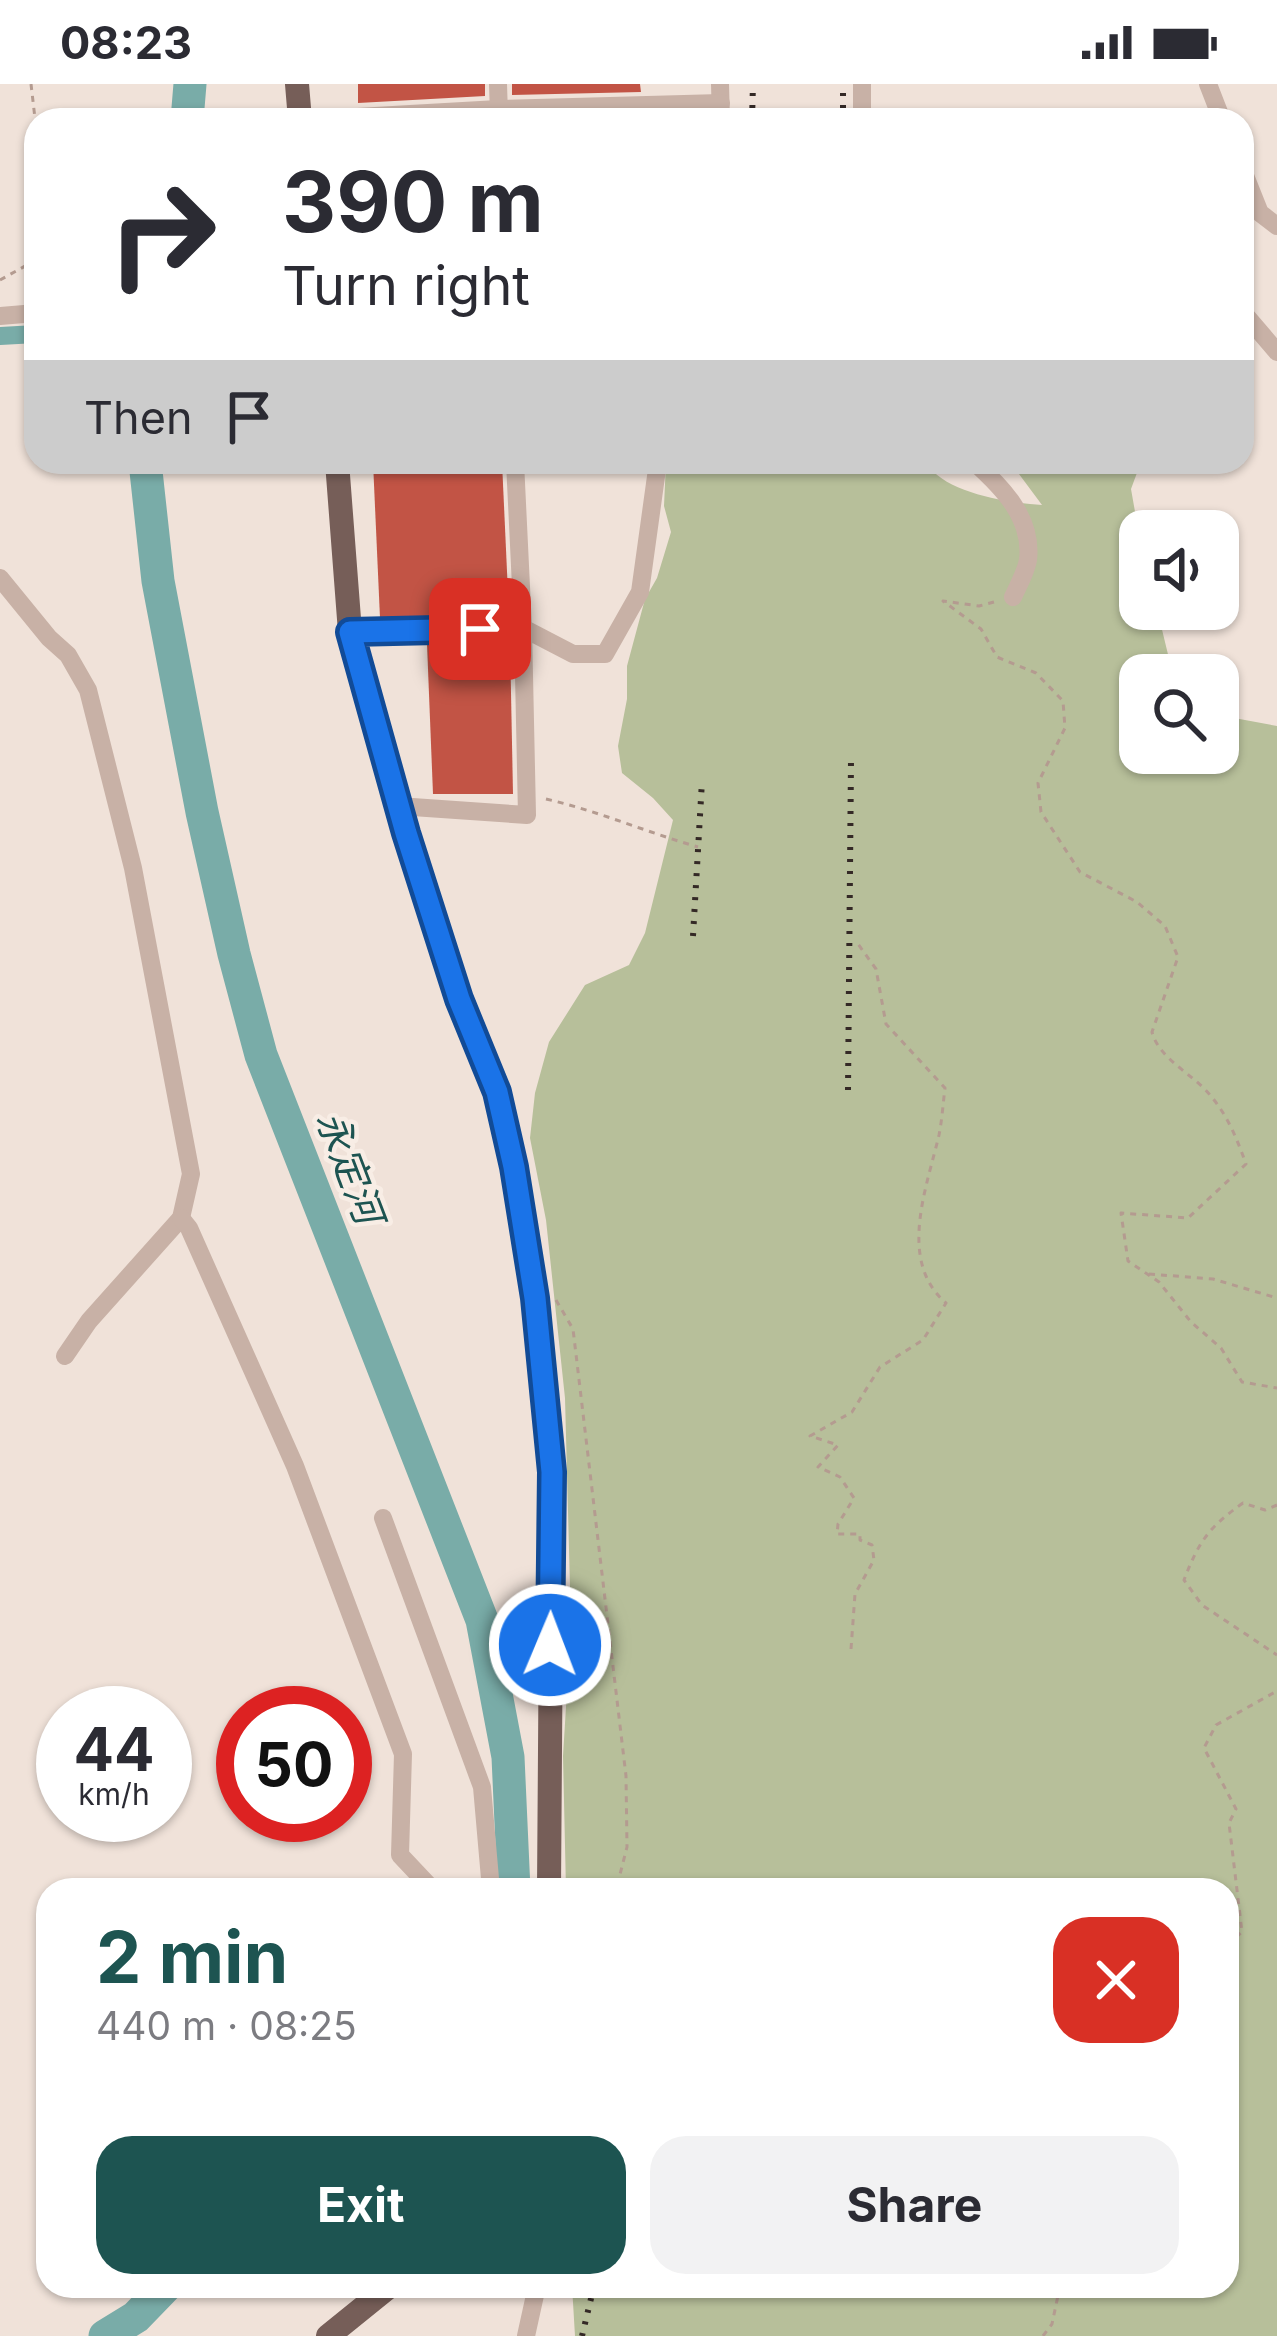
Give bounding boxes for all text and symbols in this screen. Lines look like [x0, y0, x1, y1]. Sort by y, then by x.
text: 08:23 [60, 15, 192, 70]
text: 390 m [282, 151, 544, 252]
icon: right [84, 156, 240, 312]
text: Turn right [282, 253, 530, 318]
icon: arrive [216, 384, 282, 450]
text: Then [84, 390, 192, 445]
map controls [1119, 510, 1239, 774]
button: sound [1119, 510, 1239, 630]
pin [429, 578, 531, 680]
icon: arrive [447, 596, 513, 662]
button: search [1119, 654, 1239, 774]
water label: 永定河 [308, 1104, 396, 1236]
position arrow [487, 1582, 613, 1708]
speed limit sign: 50 [216, 1686, 372, 1842]
text: 44 [73, 1713, 155, 1785]
text: km/h [78, 1776, 150, 1812]
text: 2 min [96, 1913, 288, 2000]
button: close [1053, 1917, 1179, 2043]
text: 440 m · 08:25 [96, 2002, 357, 2049]
button: Exit [96, 2136, 626, 2274]
button: Share [650, 2136, 1179, 2274]

